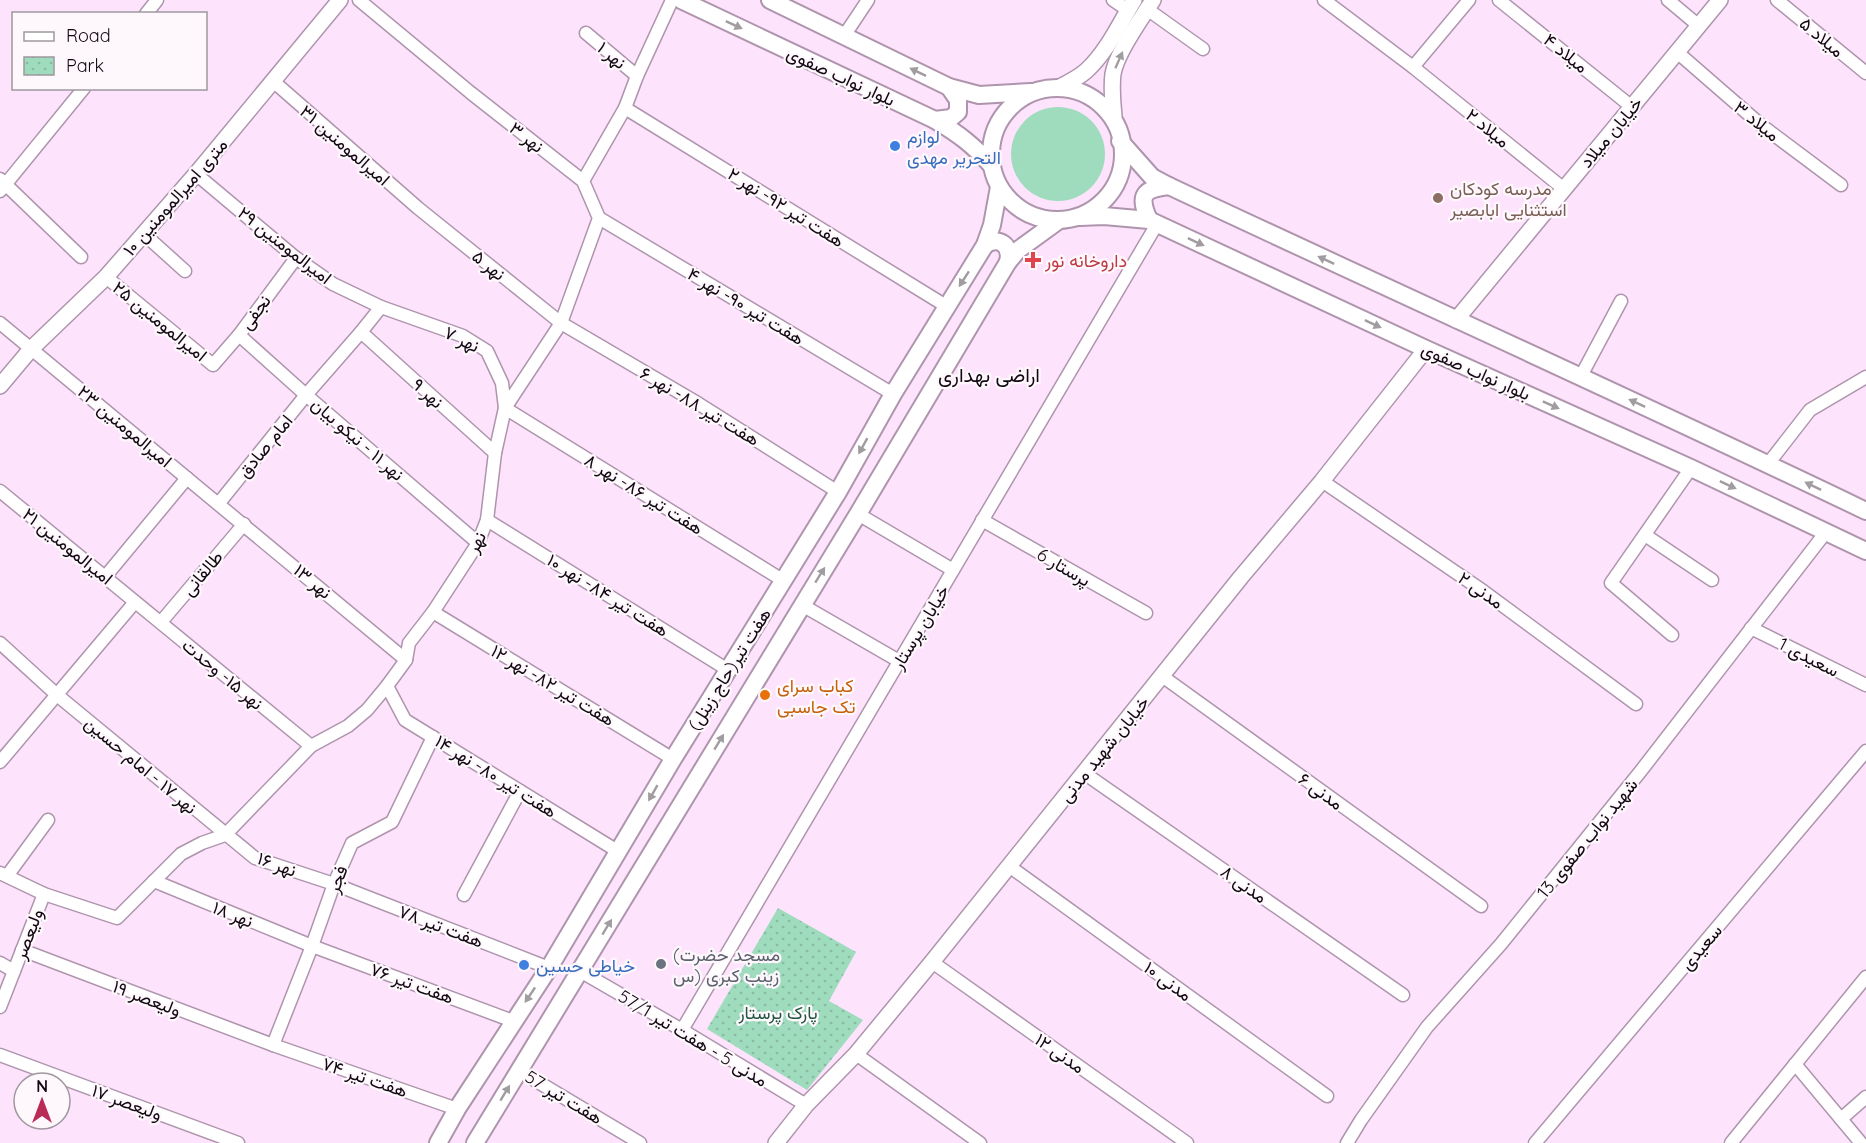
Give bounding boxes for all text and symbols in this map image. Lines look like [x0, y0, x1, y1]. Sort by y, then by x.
legend [12, 12, 207, 90]
street label: میلاد ۵ [1795, 12, 1849, 62]
one-way arrow [725, 21, 742, 30]
text: Road [66, 24, 111, 47]
street label: میلاد ۴ [1539, 28, 1593, 78]
street label: نهر ۱ [593, 36, 631, 74]
street label: بلوار نواب صفوی [783, 41, 899, 111]
one-way arrow [1114, 50, 1124, 68]
text: Park [66, 54, 104, 77]
one-way arrow [910, 68, 927, 77]
street label: خیابان میلاد [1575, 92, 1647, 172]
street label: میلاد ۳ [1729, 96, 1785, 146]
street label: امیرالمومنین ۳۱ [295, 100, 395, 190]
street label: میلاد ۲ [1461, 103, 1515, 153]
street label: نهر ۳ [505, 116, 549, 158]
place label: لوازم التحریر مهدی [907, 125, 1001, 169]
street label: ۱۰ متری امیرالمومنین [118, 133, 232, 261]
marker: لوازم التحریر مهدی [888, 139, 902, 153]
street label: هفت تیر ۹۲- نهر ۲ [723, 162, 849, 252]
place label: مدرسه کودکان استثنایی ابابصیر [1449, 177, 1567, 221]
marker: مدرسه کودکان استثنایی ابابصیر [1431, 191, 1445, 205]
street label: امیرالمومنین ۲۹ [233, 201, 337, 289]
one-way arrow [1188, 237, 1205, 246]
street label: نهر ۵ [468, 245, 510, 285]
place label: داروخانه نور [1044, 249, 1127, 272]
marker: داروخانه نور [1026, 253, 1040, 267]
one-way arrow [1318, 255, 1335, 264]
street label: هفت تیر ۹۰- نهر ۴ [683, 262, 809, 350]
one-way arrow [958, 271, 969, 288]
street label: امیرالمومنین ۲۵ [108, 276, 212, 366]
street label: نجفی [234, 290, 276, 334]
one-way arrow [1365, 319, 1382, 328]
street label: نهر ۷ [441, 321, 483, 357]
street label: بلوار نواب صفوی [1418, 337, 1534, 405]
street label: هفت تیر ۸۸- نهر ۶ [636, 361, 764, 451]
district label: اراضی بهداری [938, 362, 1040, 388]
street label: نهر ۹ [407, 373, 449, 413]
street label: امیرالمومنین ۲۳ [73, 380, 177, 472]
street label: نهر ۱۱ - نیکو بیان [307, 392, 409, 486]
one-way arrow [1629, 398, 1646, 407]
one-way arrow [1542, 400, 1560, 410]
street label: امام صادق [232, 410, 298, 483]
one-way arrow [858, 438, 868, 455]
street label: هفت تیر ۸۶- نهر ۸ [580, 448, 708, 540]
one-way arrow [1720, 481, 1737, 490]
one-way arrow [1805, 481, 1822, 491]
street label: امیرالمومنین ۲۱ [18, 503, 118, 589]
street label: نهر [460, 527, 491, 558]
street label: پرستار 6 [1032, 542, 1095, 592]
street label: طالقانی [176, 546, 228, 600]
street label: هفت تیر ۸۴- نهر ۱۰ [543, 548, 673, 642]
street label: نهر ۱۳ [289, 558, 337, 604]
street label: مدنی ۲ [1454, 566, 1508, 614]
one-way arrow [815, 567, 826, 583]
street label: خیابان پرستار [885, 581, 955, 675]
street label: هفت تیر(حاج زینل) [682, 604, 777, 735]
street label: سعیدی 1 [1775, 632, 1843, 682]
street label: نهر ۱۵- وحدت [178, 633, 268, 715]
street label: هفت تیر ۸۲- نهر ۱۲ [487, 639, 619, 731]
place label: کباب سرای تک جاسبی [777, 674, 855, 718]
marker: کباب سرای تک جاسبی [758, 688, 772, 702]
street label: خیابان شهید مدنی [1054, 691, 1154, 807]
street label: نهر ۱۷ - امام حسین [79, 711, 202, 820]
street label: هفت تیر ۸۰- نهر ۱۴ [431, 729, 561, 823]
one-way arrow [713, 734, 724, 750]
street label: مدنی ۶ [1294, 767, 1348, 815]
street label: شهید نواب صفوی 13 [1532, 773, 1642, 903]
one-way arrow [648, 784, 658, 801]
street label: نهر ۱۶ [254, 846, 300, 882]
street label: مدنی ۸ [1216, 860, 1272, 908]
street label: فجر [321, 862, 353, 897]
street label: نهر ۱۸ [209, 896, 257, 932]
street label: هفت تیر ۷۸ [395, 899, 487, 953]
street label: ولیعصر [8, 905, 48, 964]
one-way arrow [601, 919, 612, 935]
street label: سعیدی [1675, 919, 1727, 975]
place label: (مسجد حضرت زینب کبری (س [673, 943, 780, 987]
place label: خیاطی حسین [536, 954, 635, 977]
street label: مدنی ۱۰ [1140, 956, 1196, 1006]
street label: هفت تیر ۷۶ [367, 957, 457, 1009]
marker: (مسجد حضرت زینب کبری (س [654, 957, 668, 971]
marker: خیاطی حسین [517, 958, 531, 972]
street label: ولیعصر ۱۹ [110, 974, 184, 1022]
street label: مدنی 5 - هفت تیر 57/1 [614, 984, 772, 1092]
one-way arrow [525, 987, 536, 1003]
park label: پارک پرستار [737, 1001, 818, 1025]
street label: مدنی ۱۲ [1031, 1028, 1089, 1078]
street label: هفت تیر ۷۴ [319, 1052, 411, 1102]
street label: هفت تیر 57 [521, 1065, 607, 1129]
north arrow [12, 1071, 72, 1131]
text: N [36, 1076, 48, 1096]
street label: ولیعصر ۱۷ [89, 1079, 165, 1125]
one-way arrow [499, 1085, 510, 1101]

